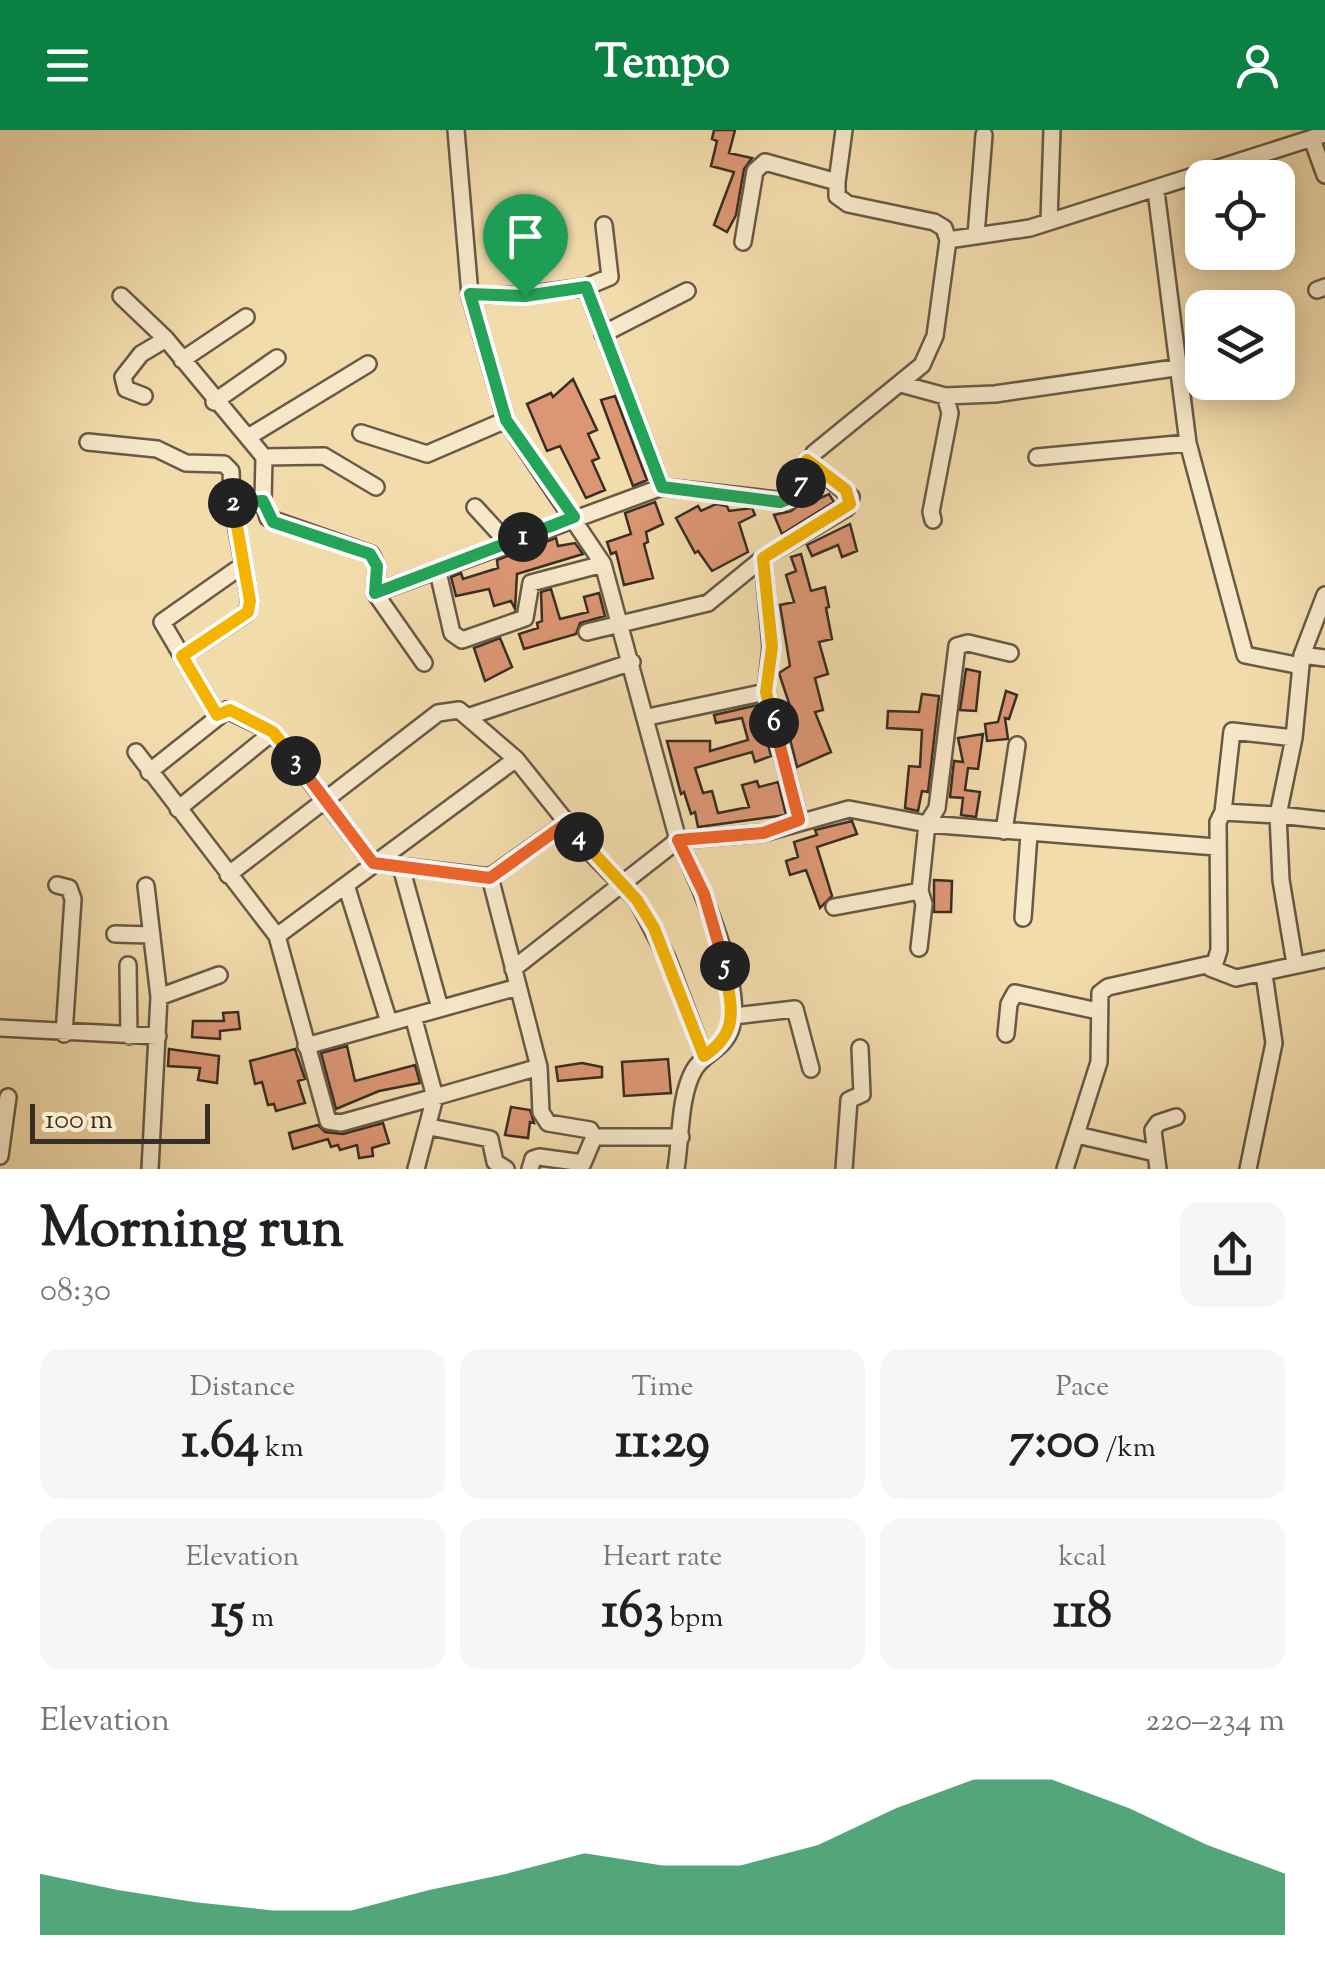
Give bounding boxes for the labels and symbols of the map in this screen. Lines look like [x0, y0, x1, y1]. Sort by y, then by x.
pin [483, 194, 568, 297]
pin: 7 [776, 458, 826, 508]
pin: 2 [208, 478, 258, 528]
pin: 1 [498, 512, 548, 562]
pin: 6 [749, 698, 799, 748]
pin: 3 [271, 736, 321, 786]
pin: 4 [554, 812, 604, 862]
pin: 5 [700, 941, 750, 991]
scale bar [30, 1099, 210, 1144]

